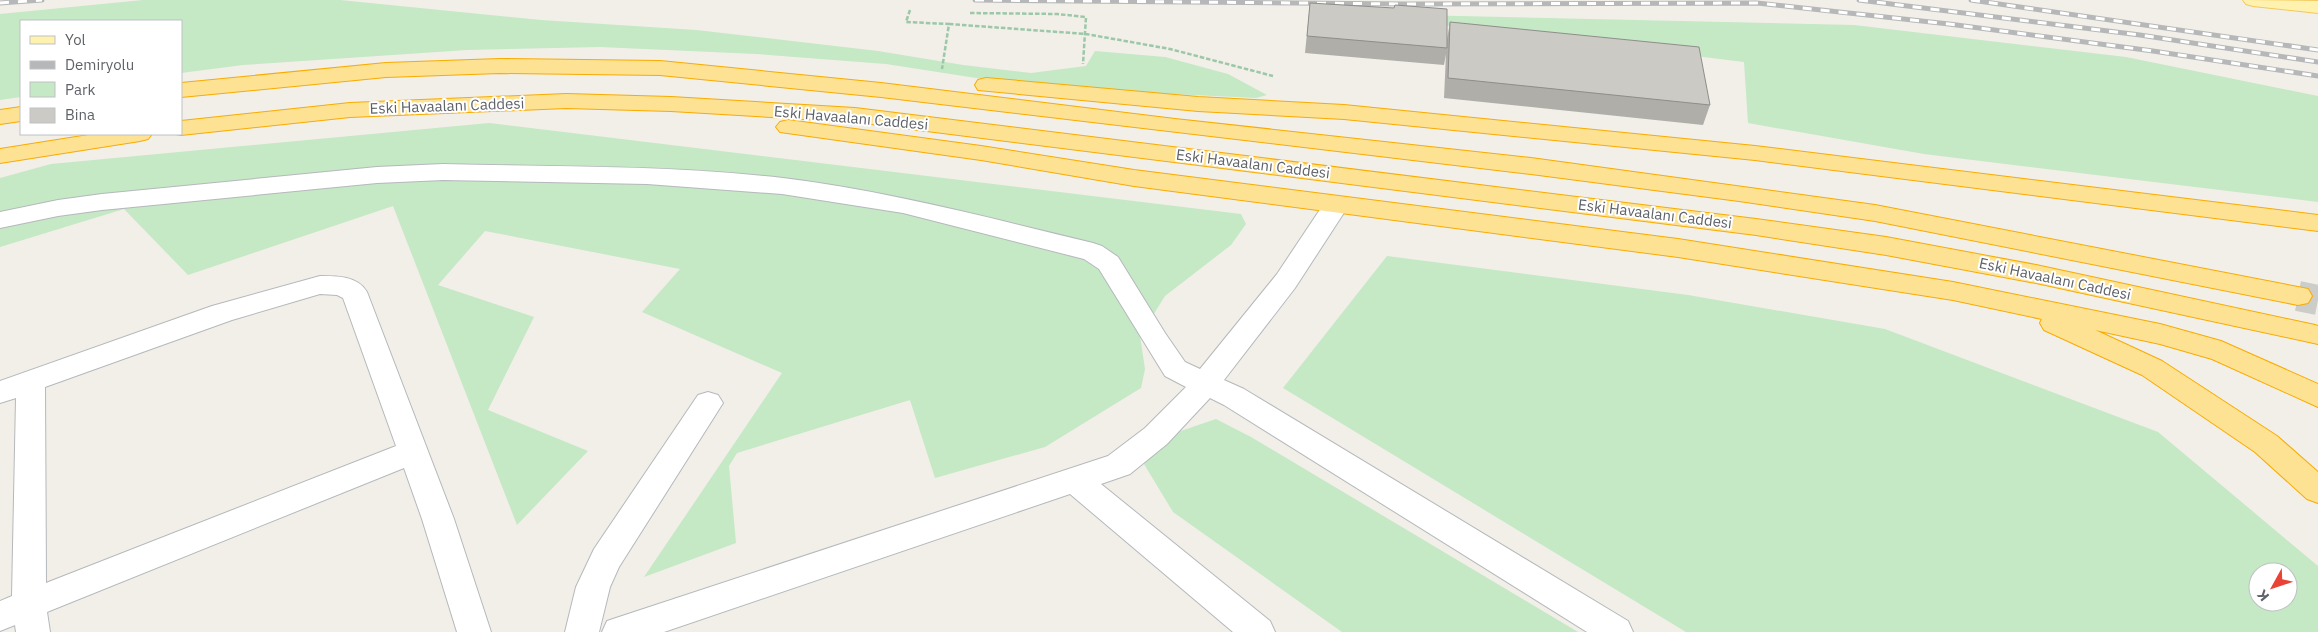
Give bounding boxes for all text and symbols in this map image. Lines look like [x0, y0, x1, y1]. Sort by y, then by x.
legend [20, 20, 182, 135]
text: Yol [65, 30, 86, 49]
text: Demiryolu [65, 55, 134, 74]
text: Park [65, 80, 95, 99]
street label: Eski Havaalanı Caddesi [369, 93, 525, 118]
street label: Eski Havaalanı Caddesi [773, 101, 929, 134]
text: Bina [65, 105, 95, 124]
street label: Eski Havaalanı Caddesi [1175, 145, 1331, 182]
street label: Eski Havaalanı Caddesi [1577, 195, 1733, 232]
street label: Eski Havaalanı Caddesi [1977, 253, 2133, 304]
north arrow [2248, 562, 2298, 612]
text: K [2253, 586, 2273, 605]

